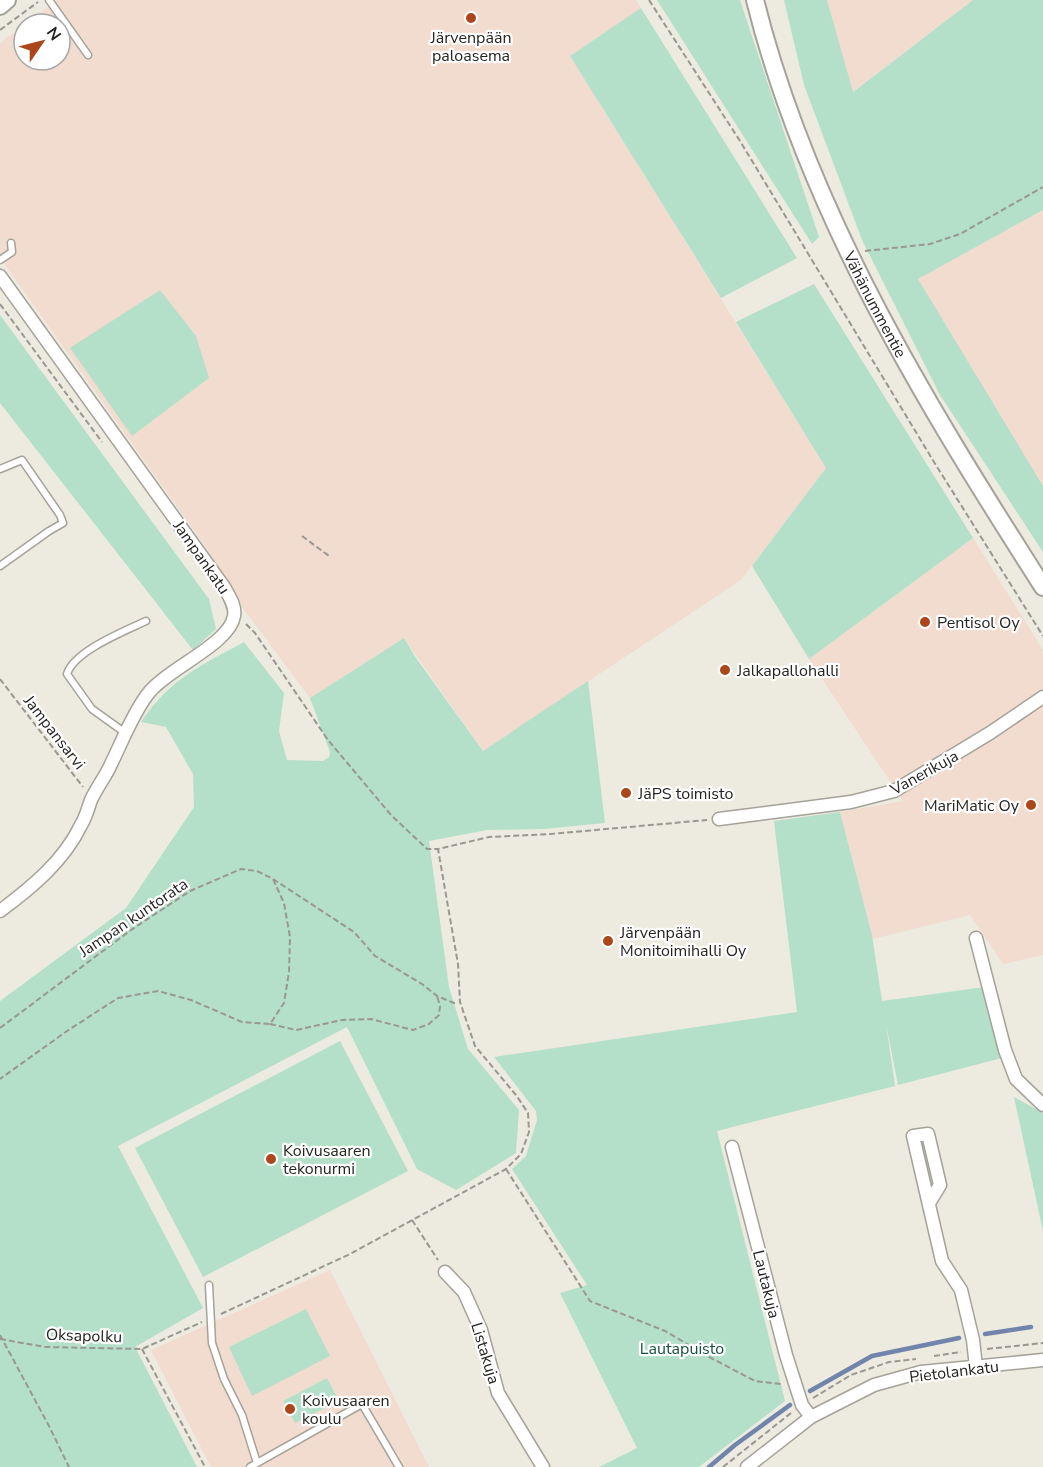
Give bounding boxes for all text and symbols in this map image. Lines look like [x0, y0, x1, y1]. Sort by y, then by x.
marker: Järvenpään paloasema [464, 11, 478, 25]
north arrow [12, 12, 72, 72]
text: N [41, 23, 66, 45]
place label: Järvenpään paloasema [430, 27, 511, 67]
street label: Vähänummentie [837, 247, 911, 362]
street label: Jampankatu [167, 516, 235, 599]
place label: Pentisol Oy [937, 612, 1020, 634]
marker: Pentisol Oy [918, 615, 932, 629]
place label: Jalkapallohalli [736, 660, 839, 682]
marker: Jalkapallohalli [718, 663, 732, 677]
street label: Jampansarvi [18, 690, 90, 774]
street label: Vanerikuja [886, 745, 963, 801]
place label: JäPS toimisto [637, 783, 733, 805]
marker: JäPS toimisto [619, 786, 633, 800]
place label: MariMatic Oy [924, 795, 1020, 817]
marker: MariMatic Oy [1024, 798, 1038, 812]
street label: Jampan kuntorata [74, 873, 192, 963]
place label: Järvenpään Monitoimihalli Oy [619, 922, 747, 962]
marker: Järvenpään Monitoimihalli Oy [601, 934, 615, 948]
place label: Koivusaaren tekonurmi [283, 1140, 371, 1180]
marker: Koivusaaren tekonurmi [264, 1152, 278, 1166]
street label: Lautakuja [747, 1248, 785, 1321]
street label: Listakuja [465, 1320, 505, 1387]
street label: Oksapolku [45, 1324, 122, 1348]
park label: Lautapuisto [640, 1338, 724, 1360]
street label: Pietolankatu [908, 1356, 1000, 1388]
place label: Koivusaaren koulu [302, 1390, 390, 1430]
marker: Koivusaaren koulu [283, 1402, 297, 1416]

